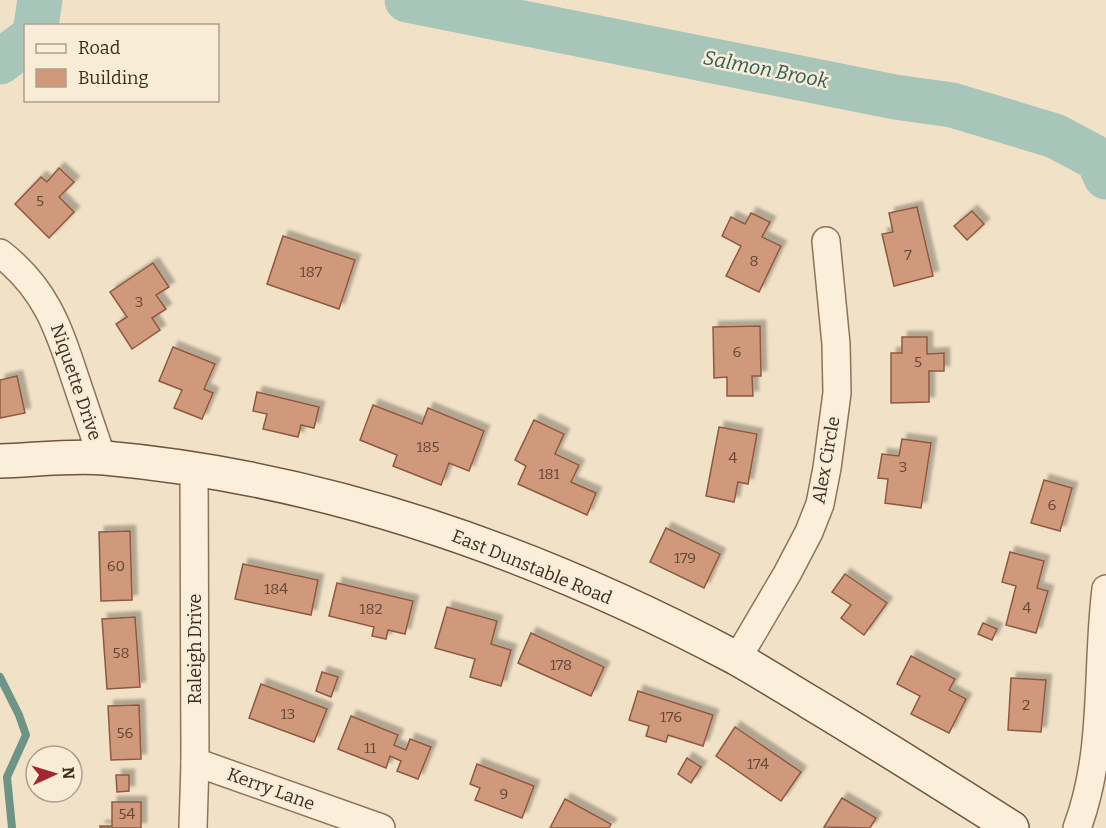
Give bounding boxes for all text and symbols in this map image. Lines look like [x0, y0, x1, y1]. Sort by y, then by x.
legend [24, 24, 219, 102]
text: Road [78, 37, 121, 59]
water label: Salmon Brook [701, 45, 831, 93]
text: Building [78, 67, 149, 89]
house number: 5 [36, 192, 44, 210]
house number: 7 [904, 246, 912, 264]
house number: 8 [749, 252, 759, 270]
house number: 187 [300, 263, 323, 281]
house number: 3 [135, 293, 143, 311]
street label: Niquette Drive [46, 321, 106, 443]
house number: 6 [733, 343, 742, 361]
house number: 5 [914, 353, 922, 371]
street label: Alex Circle [807, 415, 845, 505]
house number: 185 [416, 438, 440, 456]
house number: 4 [729, 449, 738, 467]
house number: 3 [899, 458, 907, 476]
house number: 181 [538, 465, 560, 483]
house number: 6 [1048, 496, 1057, 514]
street label: East Dunstable Road [449, 525, 616, 609]
house number: 179 [674, 549, 696, 567]
house number: 60 [107, 557, 125, 575]
house number: 184 [264, 580, 288, 598]
street label: Raleigh Drive [184, 594, 206, 704]
house number: 4 [1023, 599, 1032, 617]
house number: 182 [359, 600, 383, 618]
house number: 58 [112, 644, 130, 662]
house number: 178 [550, 656, 572, 674]
house number: 2 [1022, 696, 1030, 714]
house number: 13 [281, 705, 295, 723]
house number: 176 [660, 708, 682, 726]
house number: 56 [117, 724, 134, 742]
house number: 11 [364, 739, 376, 757]
north arrow [24, 744, 84, 804]
house number: 174 [747, 755, 769, 773]
street label: Kerry Lane [224, 763, 318, 815]
text: N [59, 766, 78, 780]
house number: 9 [500, 785, 508, 803]
house number: 54 [119, 805, 136, 823]

